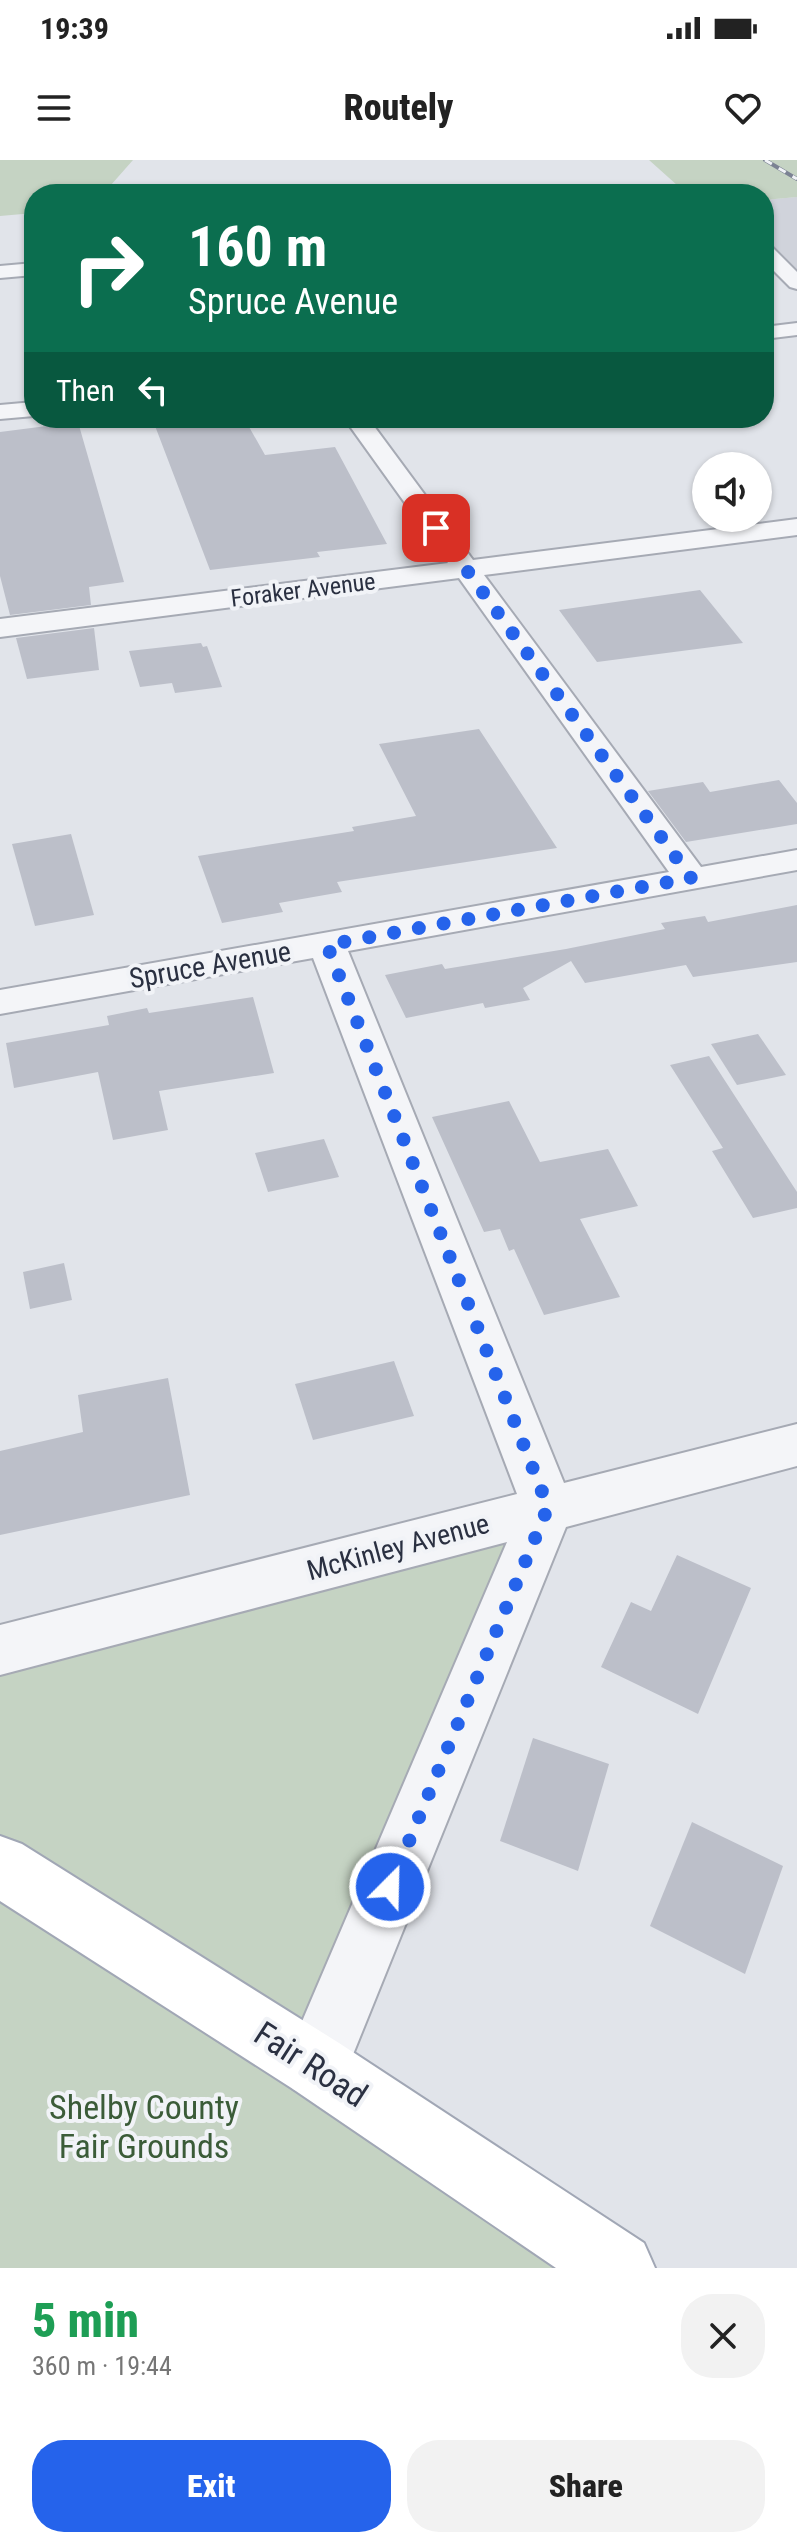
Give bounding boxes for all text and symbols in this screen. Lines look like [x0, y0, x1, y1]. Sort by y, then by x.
text: 19:39 [40, 11, 109, 46]
icon: menu [32, 86, 76, 130]
icon: heart [721, 86, 765, 130]
text: Routely [344, 87, 453, 129]
text: 160 m [188, 214, 327, 280]
icon: right [56, 216, 160, 320]
text: Spruce Avenue [188, 281, 398, 323]
icon: left [131, 368, 175, 412]
text: Then [56, 373, 115, 408]
map controls [692, 452, 772, 532]
button: sound [692, 452, 772, 532]
pin [402, 494, 470, 562]
icon: arrive [414, 506, 458, 550]
street label: Foraker Avenue [229, 567, 377, 613]
street label: Spruce Avenue [127, 935, 293, 995]
street label: McKinley Avenue [303, 1507, 493, 1587]
position arrow [348, 1845, 432, 1929]
street label: Fair Road [247, 2013, 375, 2115]
park label: Shelby County Fair Grounds [49, 2087, 239, 2166]
text: 5 min [32, 2292, 139, 2349]
button: close [681, 2294, 765, 2378]
text: 360 m · 19:44 [32, 2351, 172, 2381]
button: Exit [32, 2440, 391, 2532]
button: Share [407, 2440, 765, 2532]

